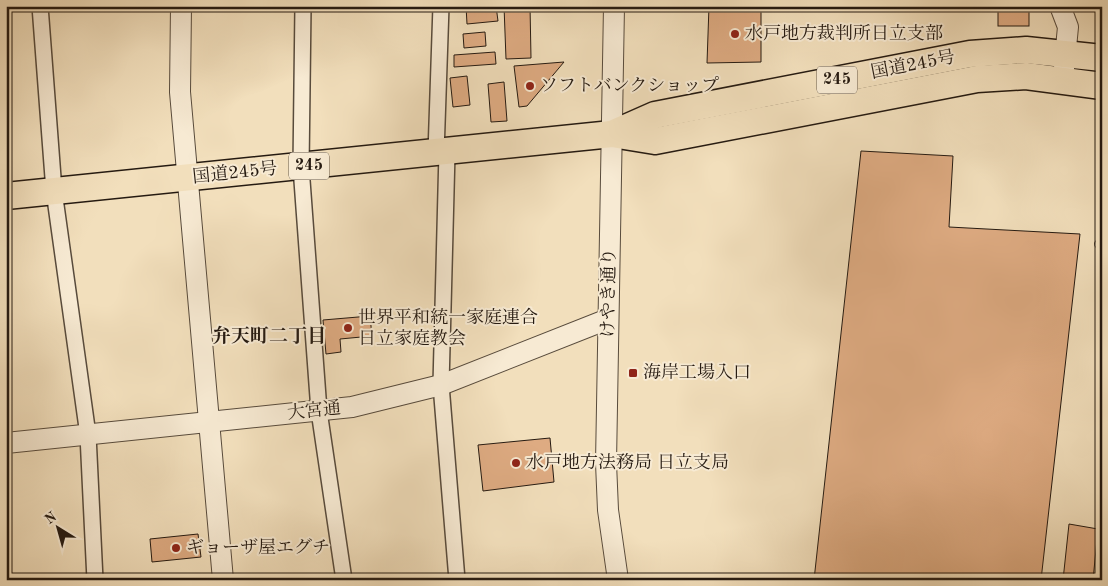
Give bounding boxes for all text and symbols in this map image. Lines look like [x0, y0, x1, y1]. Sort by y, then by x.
place label: 水戸地方裁判所日立支部 [745, 23, 943, 43]
marker: 水戸地方裁判所日立支部 [729, 28, 741, 40]
street label: 国道245号 [869, 46, 957, 82]
road number: 245 [817, 66, 857, 94]
place label: ソフトバンクショップ [540, 76, 719, 95]
marker: ソフトバンクショップ [524, 80, 536, 92]
road number: 245 [289, 153, 329, 180]
street label: 国道245号 [191, 158, 278, 186]
street label: けやき通り [598, 248, 619, 338]
place label: 世界平和統一家庭連合 日立家庭教会 [358, 307, 538, 348]
marker: 世界平和統一家庭連合 日立家庭教会 [342, 322, 354, 334]
district label: 弁天町二丁目 [212, 325, 326, 347]
place label: 海岸工場入口 [643, 362, 751, 382]
marker: 海岸工場入口 [627, 367, 639, 379]
street label: 大宮通 [286, 397, 342, 423]
place label: 水戸地方法務局 日立支局 [526, 452, 729, 472]
marker: 水戸地方法務局 日立支局 [510, 457, 522, 469]
north arrow [32, 504, 82, 554]
text: N [42, 509, 60, 527]
place label: ギョーザ屋エグチ [186, 538, 330, 557]
marker: ギョーザ屋エグチ [170, 542, 182, 554]

